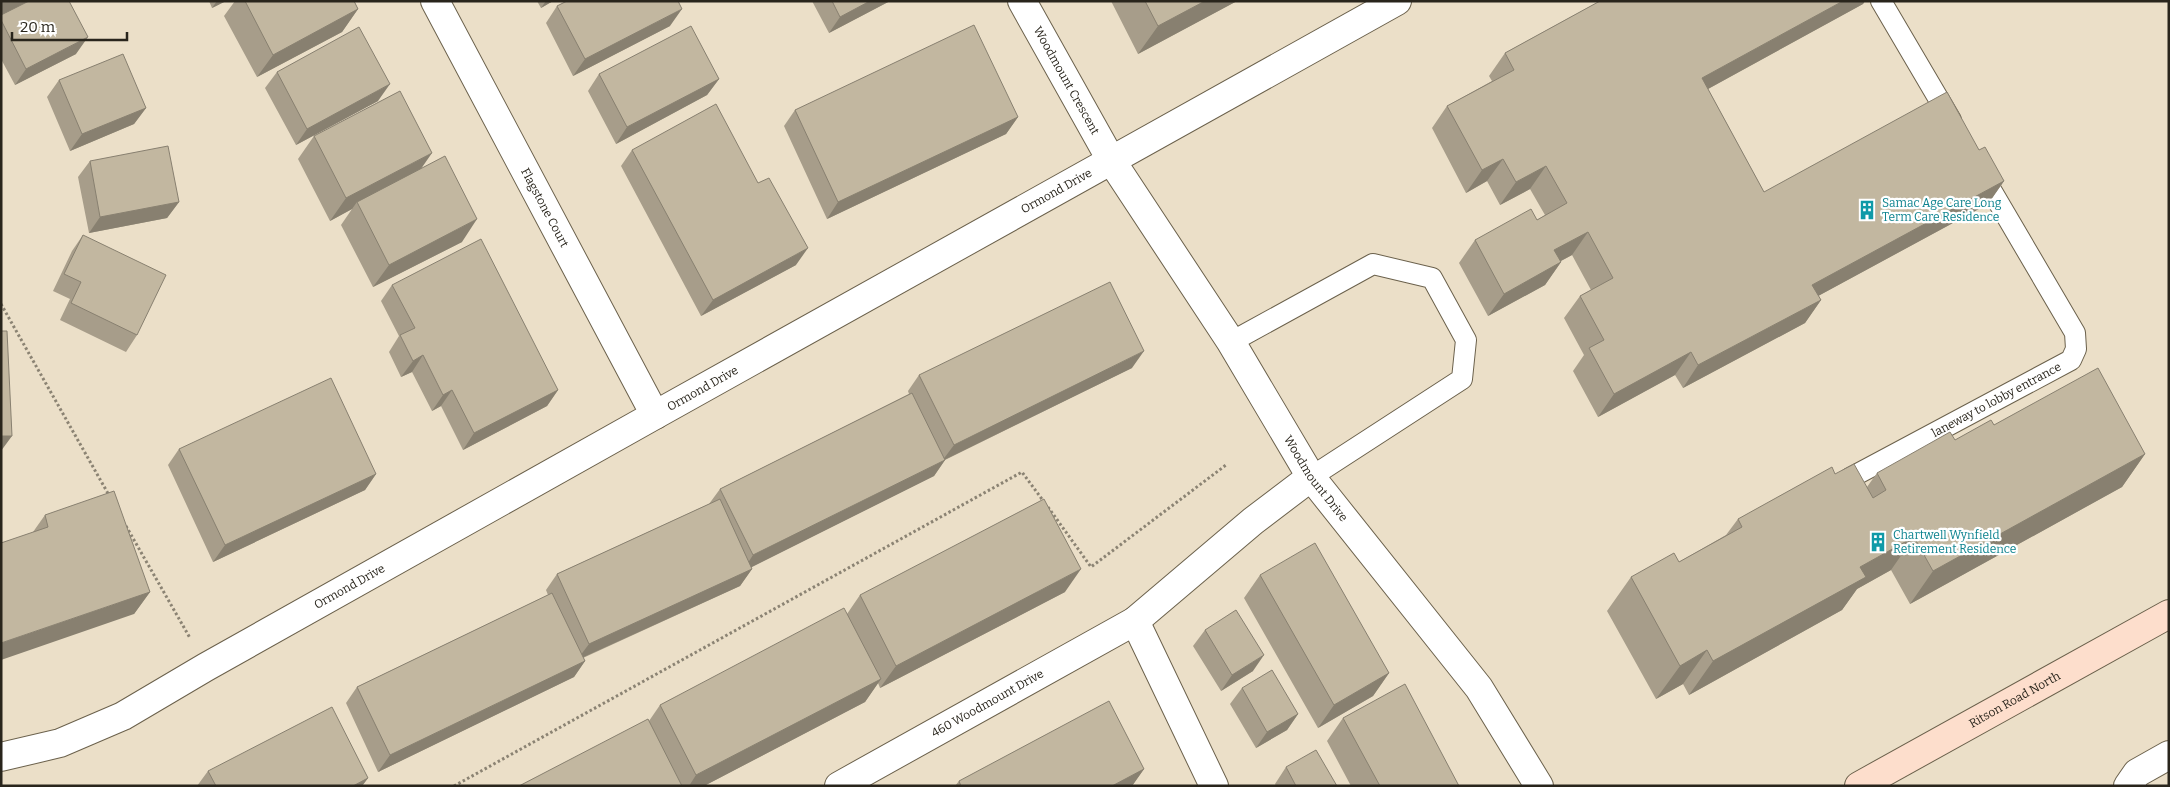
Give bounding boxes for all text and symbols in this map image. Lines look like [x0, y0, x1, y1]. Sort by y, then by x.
scale bar [12, 10, 128, 42]
text: 20 m [20, 18, 56, 36]
street label: Woodmount Crescent [1031, 24, 1103, 138]
street label: Flagstone Court [518, 166, 572, 250]
street label: Ormond Drive [1018, 166, 1094, 216]
place label: Samac Age Care Long Term Care Residence [1882, 196, 2002, 224]
building icon: Samac Age Care Long Term Care Residence [1856, 199, 1878, 221]
street label: laneway to lobby entrance [1929, 360, 2064, 440]
street label: Ormond Drive [665, 363, 741, 414]
street label: Woodmount Drive [1281, 433, 1351, 524]
place label: Chartwell Wynfield Retirement Residence [1893, 528, 2016, 556]
building icon: Chartwell Wynfield Retirement Residence [1867, 531, 1889, 553]
street label: Ormond Drive [312, 561, 387, 612]
street label: 460 Woodmount Drive [929, 666, 1046, 740]
street label: Ritson Road North [1967, 668, 2063, 731]

